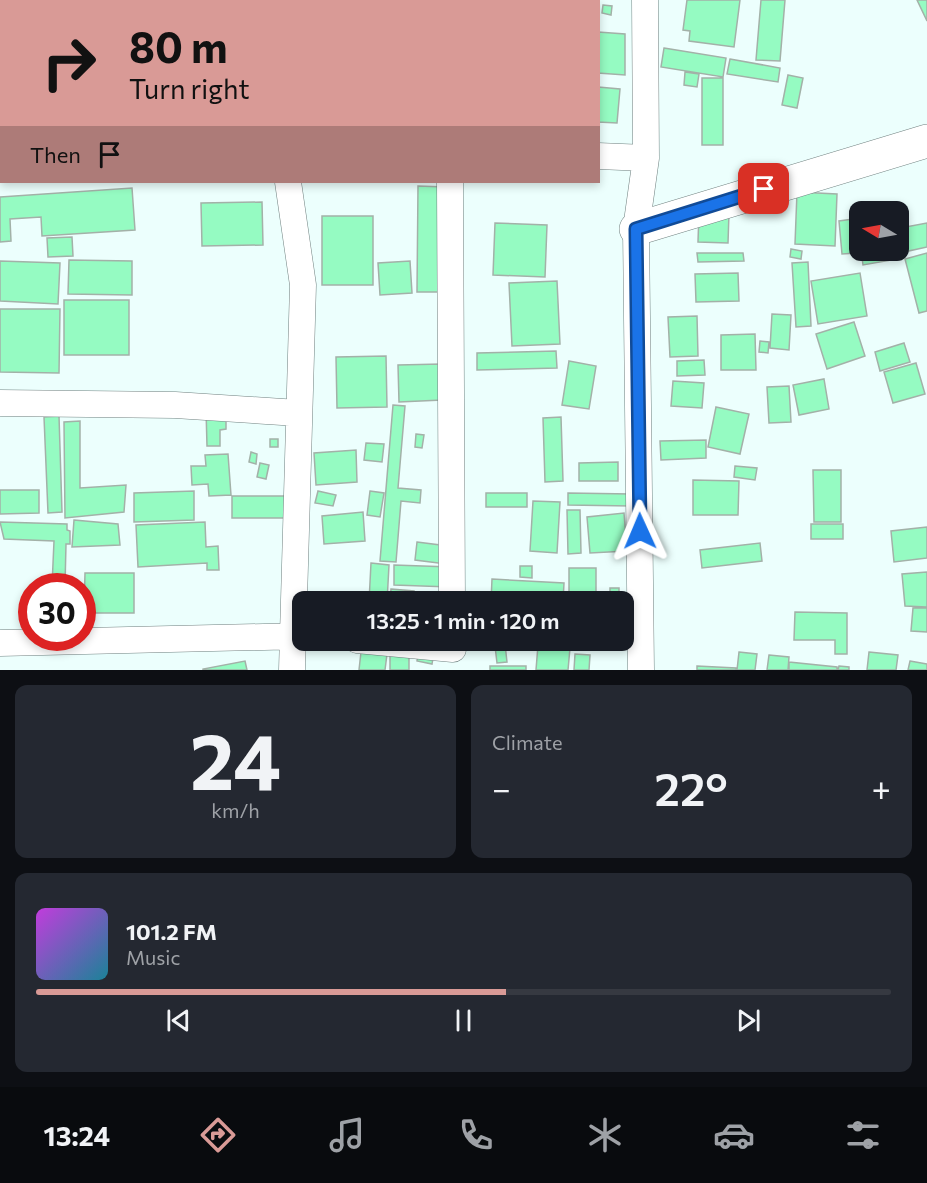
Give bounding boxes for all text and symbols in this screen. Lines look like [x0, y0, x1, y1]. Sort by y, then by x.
text: 80 m [129, 20, 228, 72]
icon: right [30, 24, 108, 102]
text: Turn right [129, 72, 249, 105]
icon: arrive [93, 138, 126, 171]
text: Then [30, 141, 81, 168]
pin [738, 163, 789, 214]
icon: arrive [747, 172, 780, 205]
north arrow [849, 201, 909, 261]
map controls [849, 201, 909, 261]
position arrow [608, 499, 672, 563]
speed limit sign: 30 [18, 573, 96, 651]
text: 13:25 · 1 min · 120 m [366, 607, 560, 634]
text: 24 [190, 711, 281, 806]
text: Climate [492, 730, 562, 754]
text: 22° [655, 760, 728, 815]
text: − [492, 767, 511, 808]
text: + [872, 767, 891, 808]
text: km/h [211, 798, 260, 822]
text: 101.2 FM [126, 918, 217, 945]
text: Music [126, 945, 180, 969]
icon: previous [162, 1004, 195, 1037]
icon: pause [447, 1004, 480, 1037]
icon: next [732, 1004, 765, 1037]
icon: directions [197, 1114, 239, 1156]
icon: music [326, 1114, 368, 1156]
icon: phone [455, 1114, 497, 1156]
icon: climate [584, 1114, 626, 1156]
icon: car [713, 1114, 755, 1156]
icon: filters [842, 1114, 884, 1156]
text: 13:24 [43, 1119, 110, 1152]

